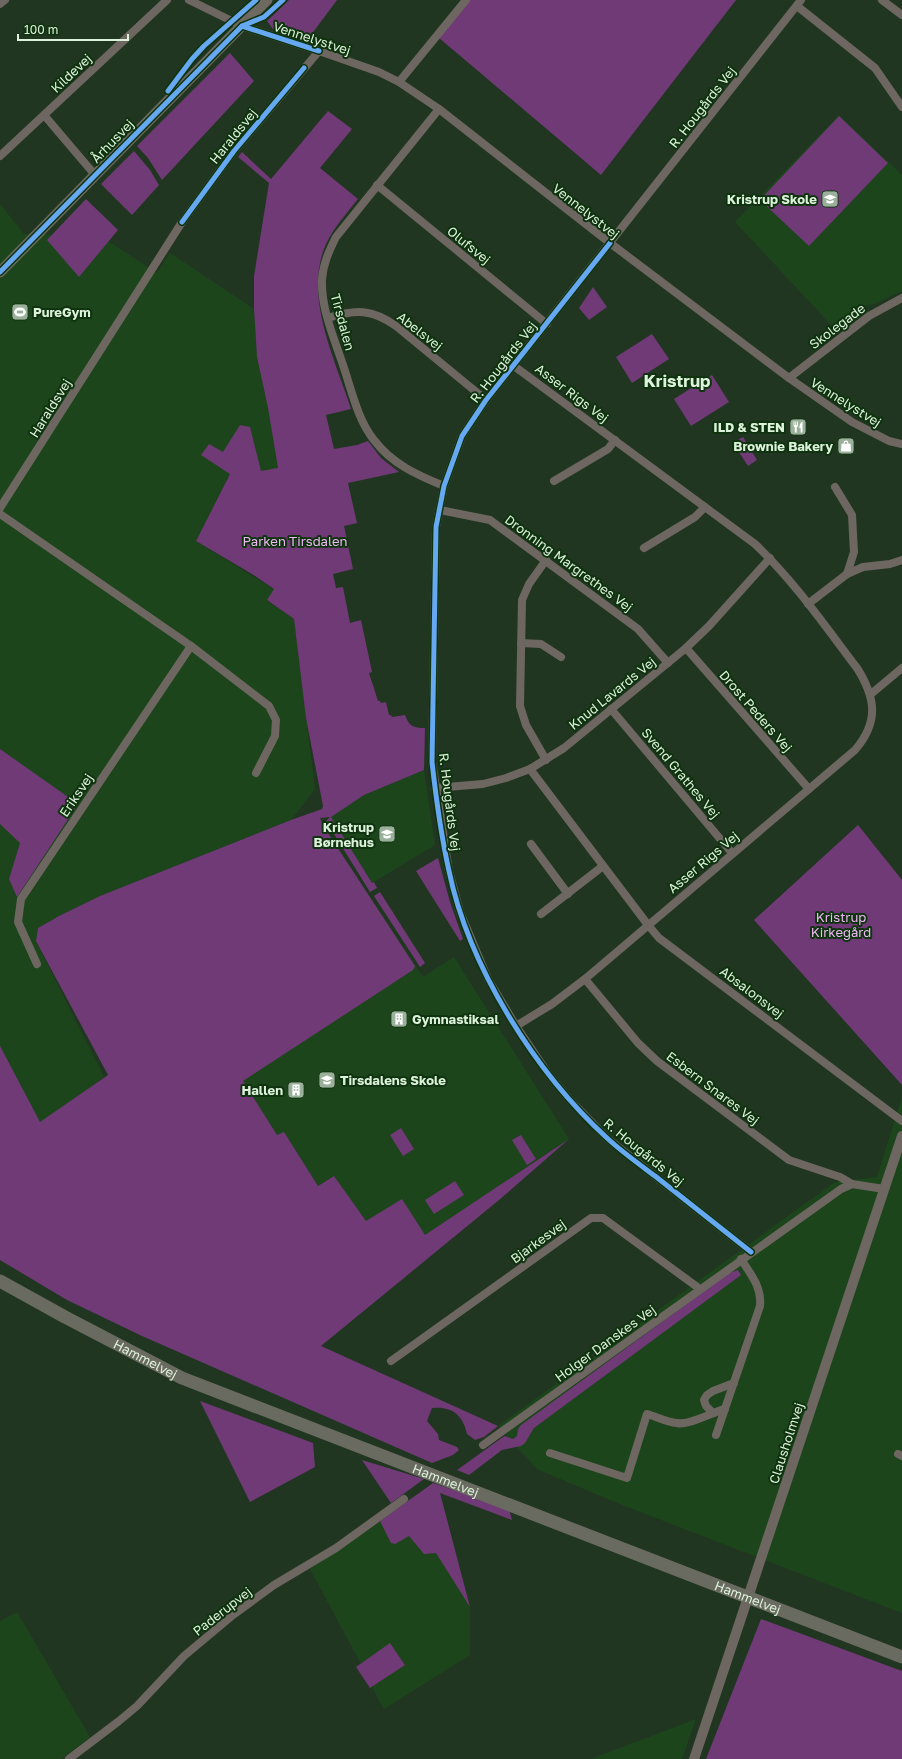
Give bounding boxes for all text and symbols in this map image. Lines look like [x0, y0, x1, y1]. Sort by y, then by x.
scale bar [18, 16, 128, 42]
street label: Vennelystvej [271, 18, 353, 58]
text: 100 m [24, 22, 58, 37]
street label: Kildevej [47, 50, 95, 96]
street label: R. Hougårds Vej [665, 63, 739, 151]
street label: Haraldsvej [206, 105, 260, 167]
street label: Århusvej [87, 116, 137, 166]
street label: Vennelystvej [549, 180, 623, 242]
school or university icon: Kristrup Skole [820, 189, 840, 209]
place label: Kristrup Skole [727, 191, 817, 207]
street label: Olufsvej [444, 223, 494, 267]
street label: Tirsdalen [328, 292, 358, 352]
street label: Skolegade [806, 300, 868, 352]
sports icon: PureGym [10, 302, 30, 322]
place label: PureGym [33, 304, 91, 320]
street label: Abelsvej [394, 308, 446, 354]
street label: R. Hougårds Vej [466, 318, 540, 406]
street label: Asser Rigs Vej [532, 360, 612, 426]
district label: Kristrup [643, 370, 711, 391]
street label: Vennelystvej [808, 374, 884, 430]
street label: Haraldsvej [26, 376, 74, 440]
restaurant icon: ILD & STEN [788, 417, 808, 437]
place label: ILD & STEN [713, 419, 785, 435]
shop icon: Brownie Bakery [836, 436, 856, 456]
place label: Brownie Bakery [733, 438, 833, 454]
street label: Dronning Margrethes Vej [502, 511, 636, 615]
park label: Parken Tirsdalen [242, 533, 348, 549]
street label: Knud Lavards Vej [565, 653, 659, 733]
street label: Drost Peders Vej [716, 667, 796, 755]
street label: Svend Grathes Vej [639, 725, 723, 821]
street label: R. Hougårds Vej [436, 752, 464, 852]
street label: Eriksvej [56, 770, 96, 820]
place label: Kristrup Børnehus [314, 819, 374, 850]
school or university icon: Kristrup Børnehus [377, 824, 397, 844]
street label: Asser Rigs Vej [664, 828, 742, 896]
park label: Kristrup Kirkegård [811, 909, 871, 940]
street label: Absalonsvej [717, 963, 787, 1021]
building icon: Gymnastiksal [389, 1009, 409, 1029]
place label: Gymnastiksal [412, 1011, 499, 1027]
street label: Esbern Snares Vej [663, 1048, 763, 1128]
school or university icon: Tirsdalens Skole [317, 1070, 337, 1090]
place label: Tirsdalens Skole [340, 1072, 446, 1088]
building icon: Hallen [286, 1080, 306, 1100]
place label: Hallen [241, 1082, 283, 1098]
street label: R. Hougårds Vej [601, 1115, 687, 1189]
street label: Bjarkesvej [507, 1216, 569, 1266]
street label: Holger Danskes Vej [552, 1301, 658, 1385]
street label: Hammelvej [111, 1336, 180, 1382]
street label: Clausholmvej [765, 1400, 807, 1486]
street label: Hammelvej [410, 1460, 481, 1500]
street label: Hammelvej [712, 1577, 783, 1617]
street label: Paderupvej [190, 1583, 254, 1639]

